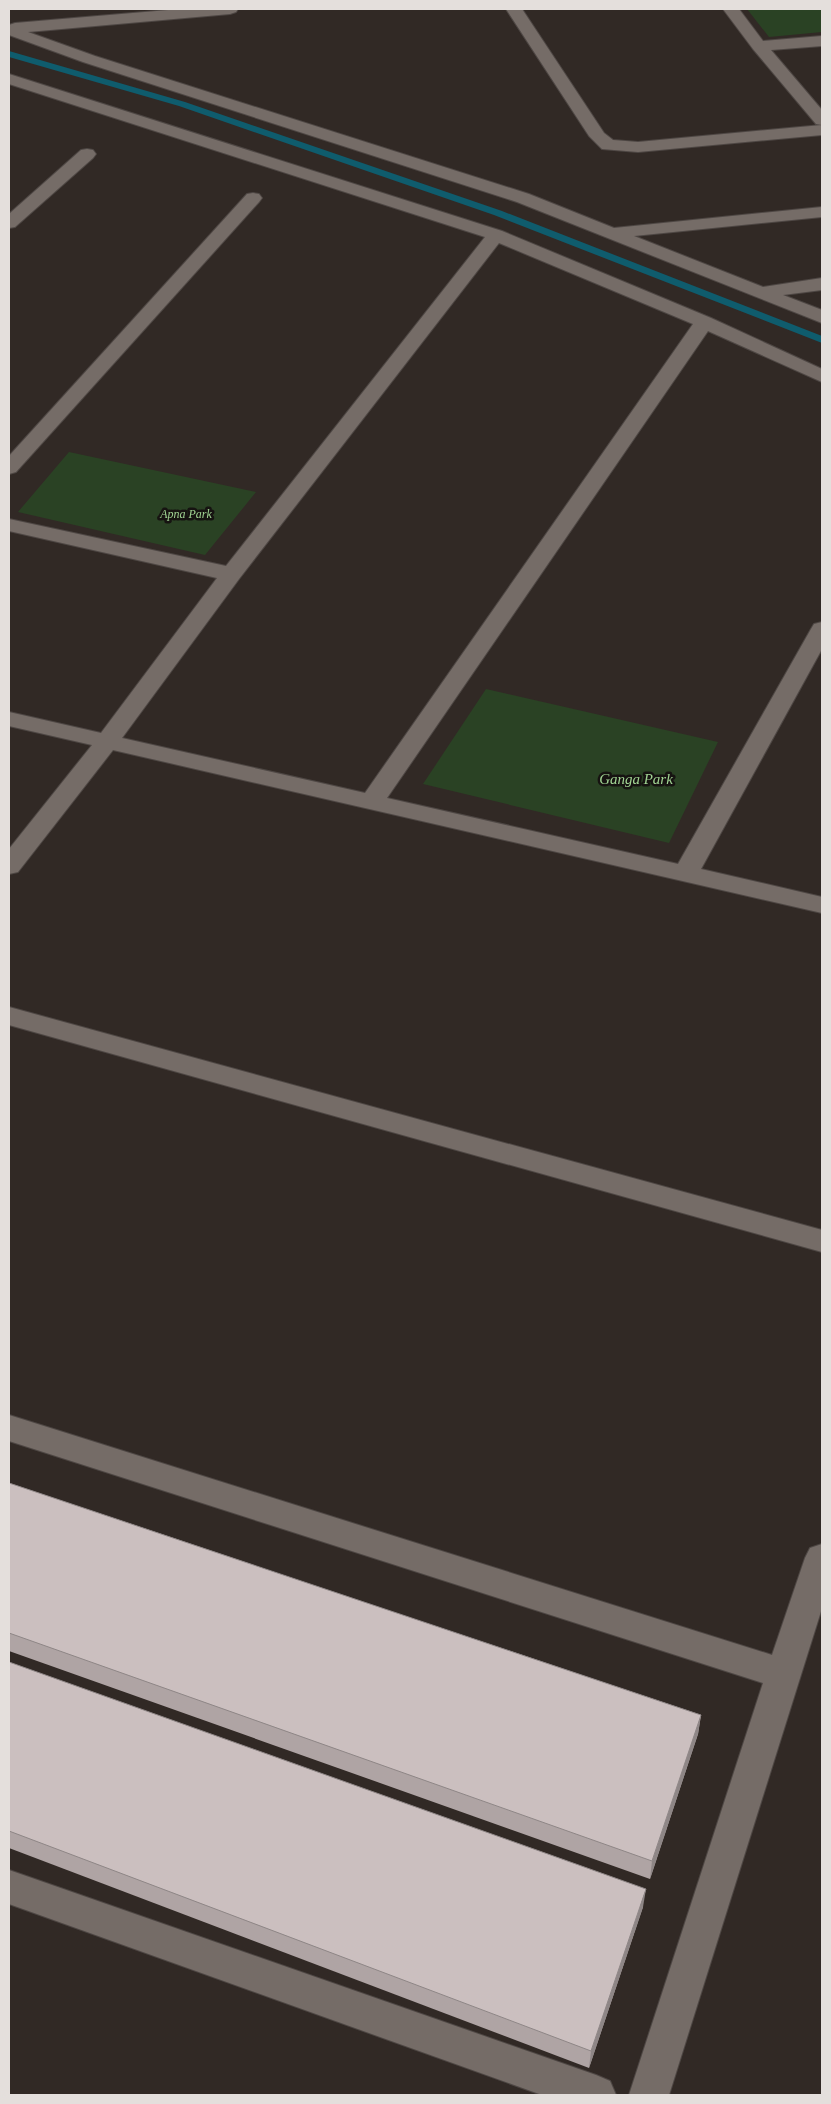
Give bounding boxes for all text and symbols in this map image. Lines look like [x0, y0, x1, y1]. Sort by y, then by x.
park label: Apna Park [159, 507, 213, 521]
park label: Ganga Park [599, 771, 673, 787]

